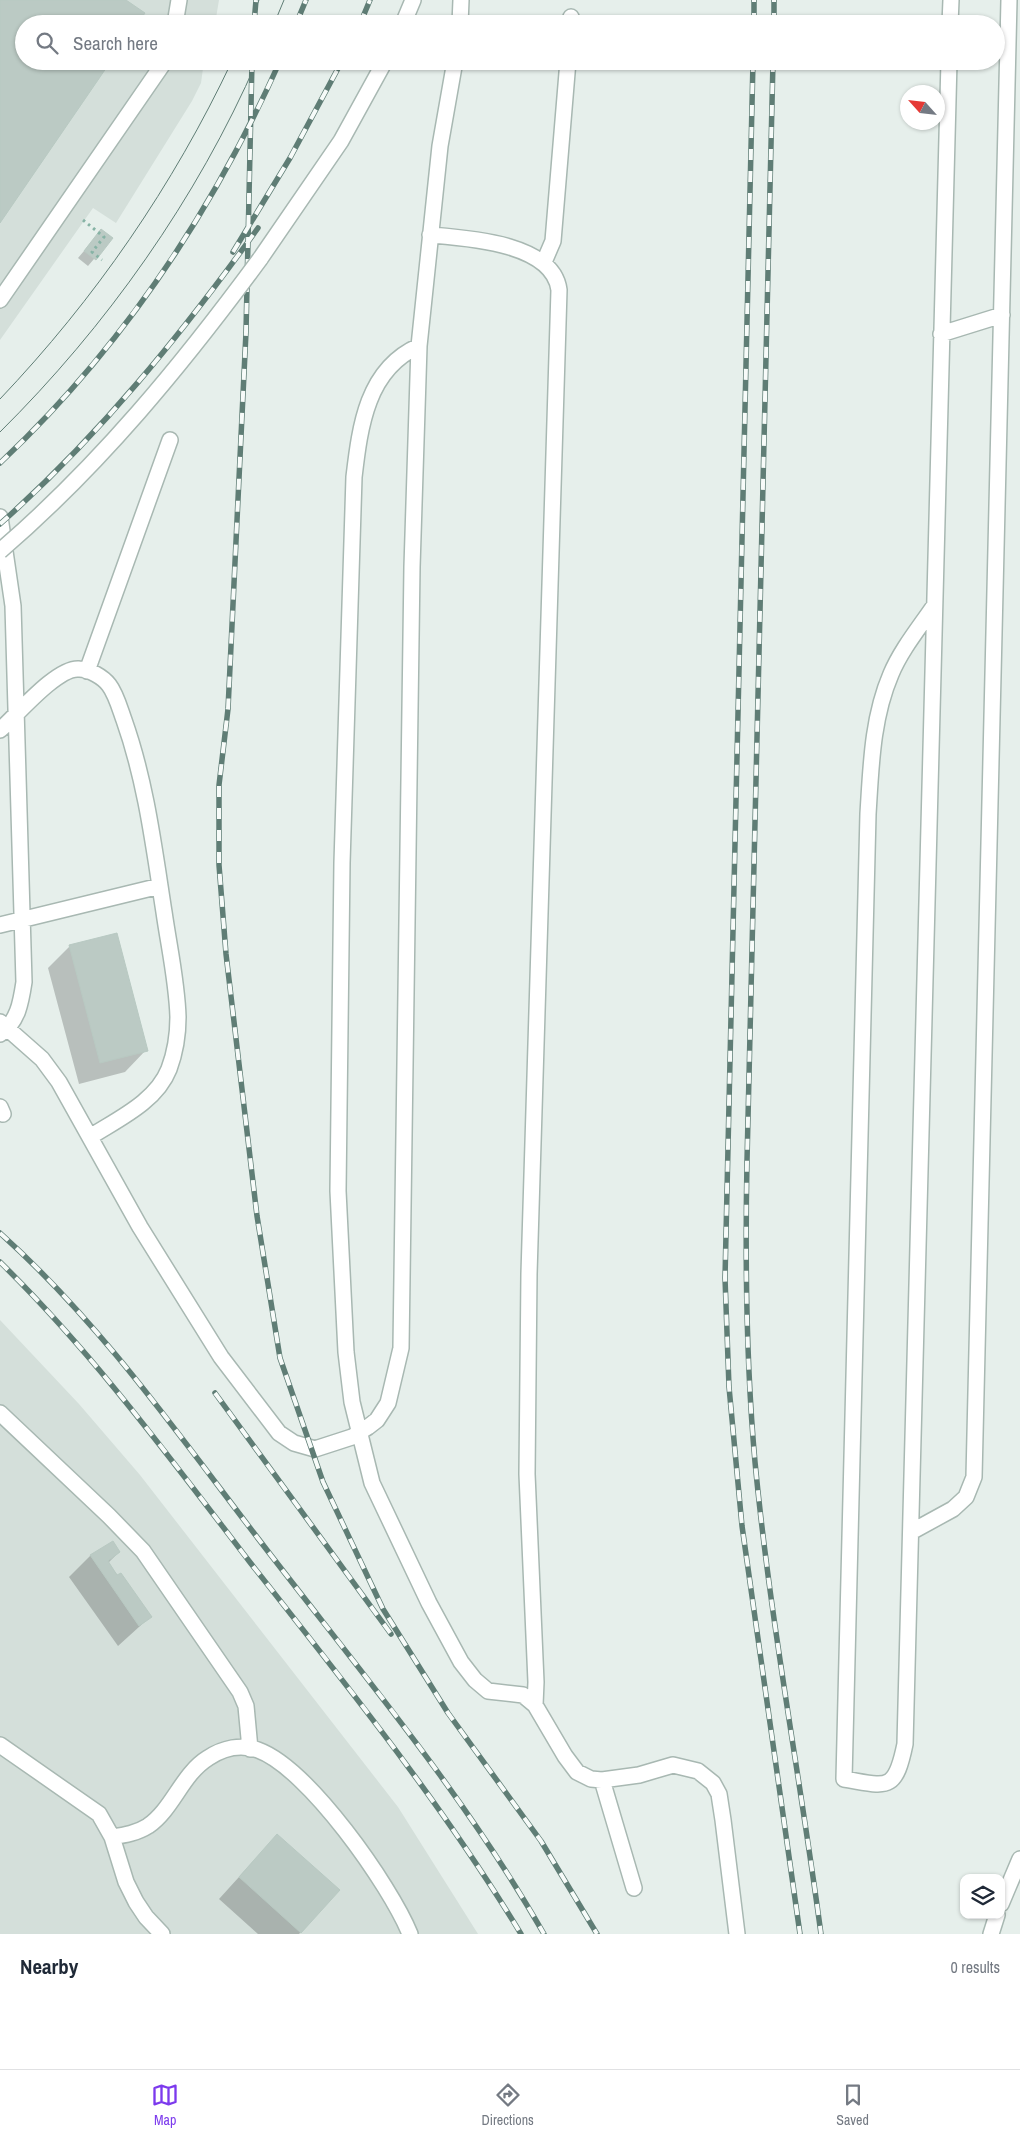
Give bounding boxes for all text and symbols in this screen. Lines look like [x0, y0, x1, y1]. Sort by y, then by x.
search box [15, 15, 1005, 70]
icon: search [33, 29, 61, 57]
text: Search here [73, 30, 158, 56]
north arrow [900, 85, 945, 130]
map controls [960, 1874, 1005, 1919]
button: layers [960, 1874, 1005, 1919]
text: Nearby [20, 1952, 78, 1981]
text: 0 results [950, 1956, 1000, 1978]
tab: Map [151, 2081, 179, 2129]
tab: Directions [482, 2081, 534, 2129]
tab: Saved [836, 2081, 869, 2129]

